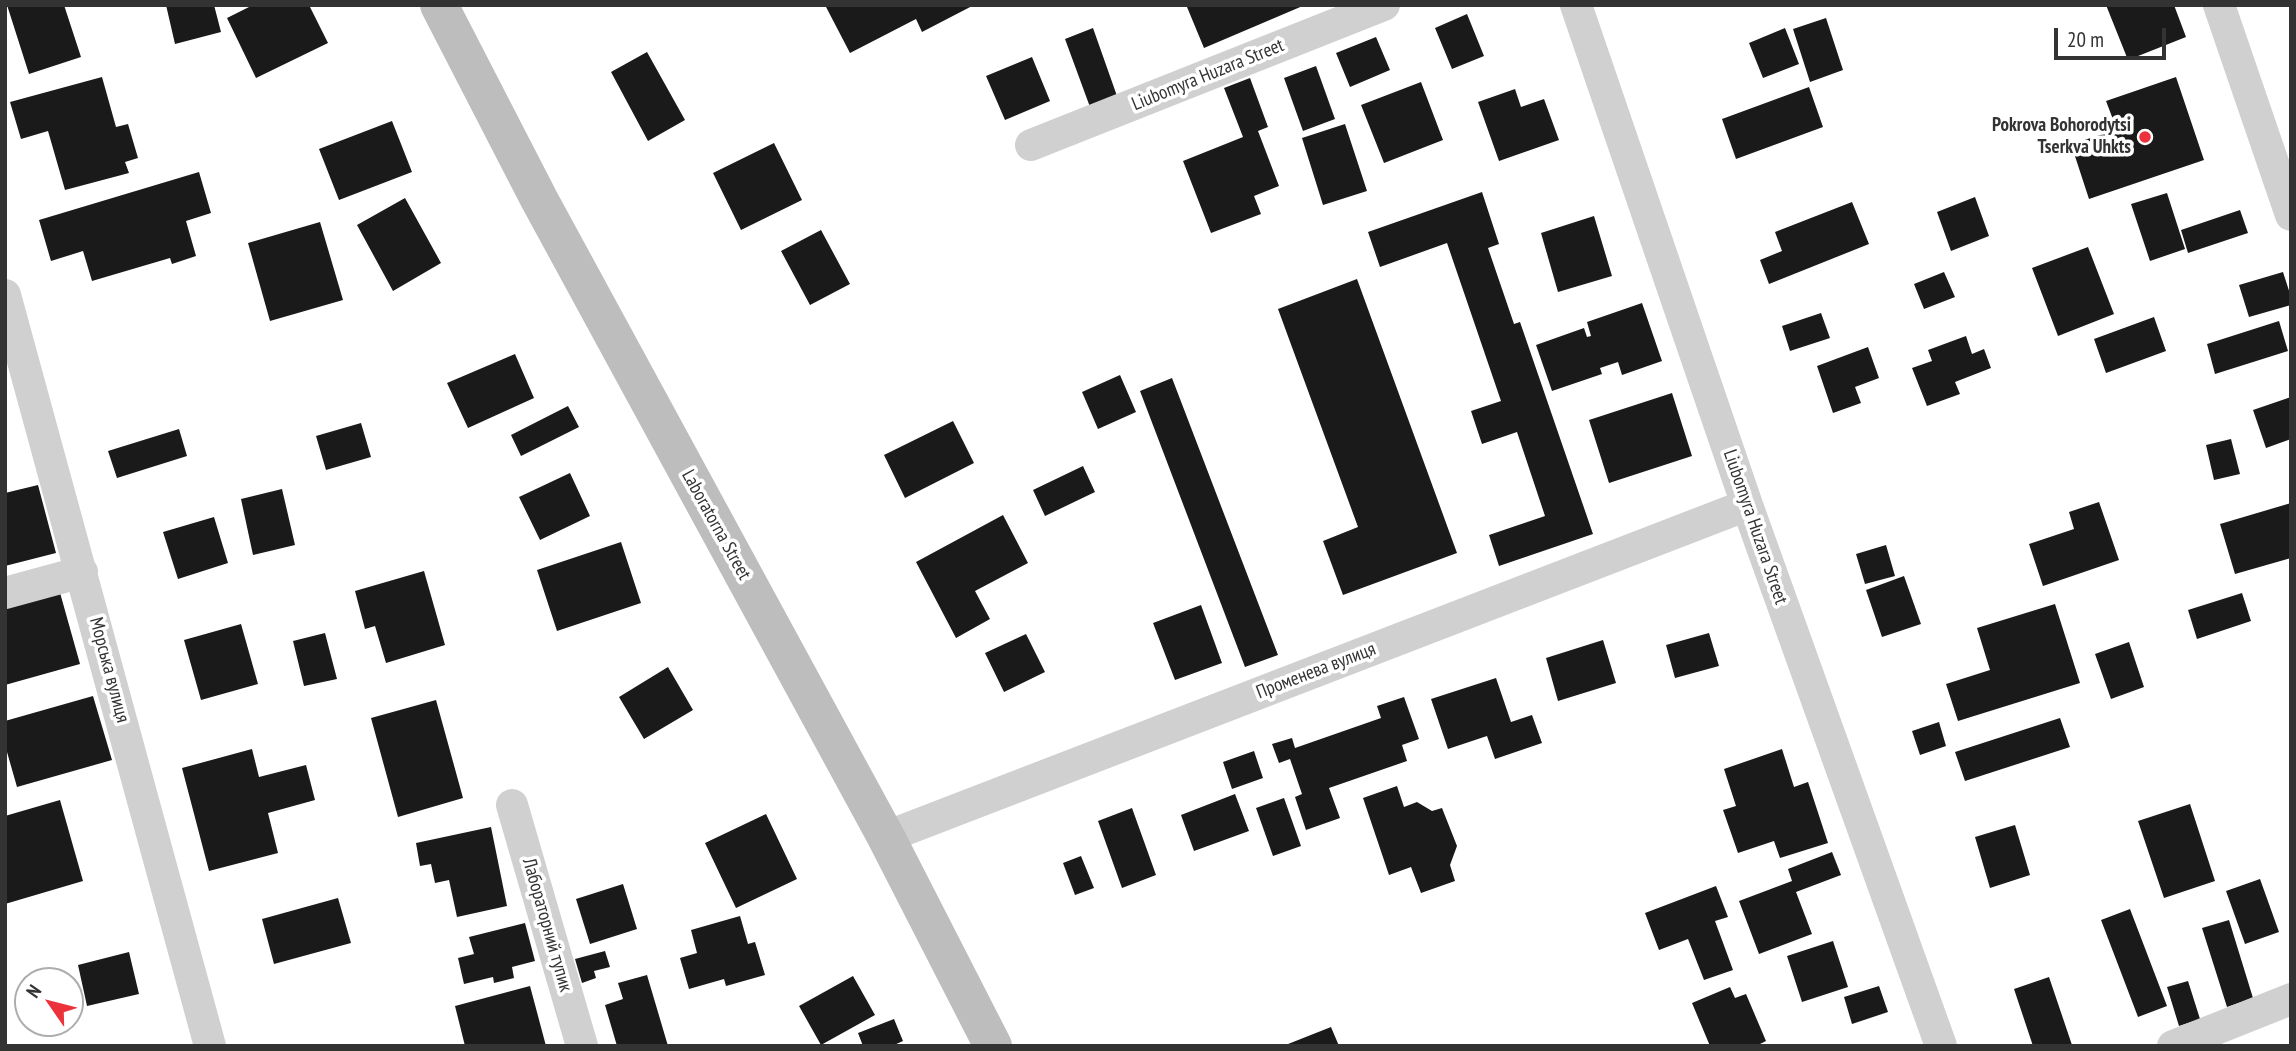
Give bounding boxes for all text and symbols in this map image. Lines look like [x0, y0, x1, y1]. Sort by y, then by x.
scale bar [2058, 14, 2170, 58]
text: 20 m [2067, 26, 2104, 53]
street label: Liubomyra Huzara Street [1129, 34, 1287, 116]
place label: Pokrova Bohorodytsi Tserkva Uhkts [1992, 115, 2131, 159]
marker: Pokrova Bohorodytsi Tserkva Uhkts [2137, 129, 2153, 145]
street label: Liubomyra Huzara Street [1718, 447, 1792, 607]
street label: Laboratorna Street [676, 466, 756, 584]
street label: Морська вулиця [84, 615, 134, 725]
street label: Променева вулиця [1253, 638, 1379, 704]
street label: Лабораторний тупик [517, 856, 577, 994]
north arrow [14, 967, 84, 1037]
text: N [21, 980, 46, 1002]

